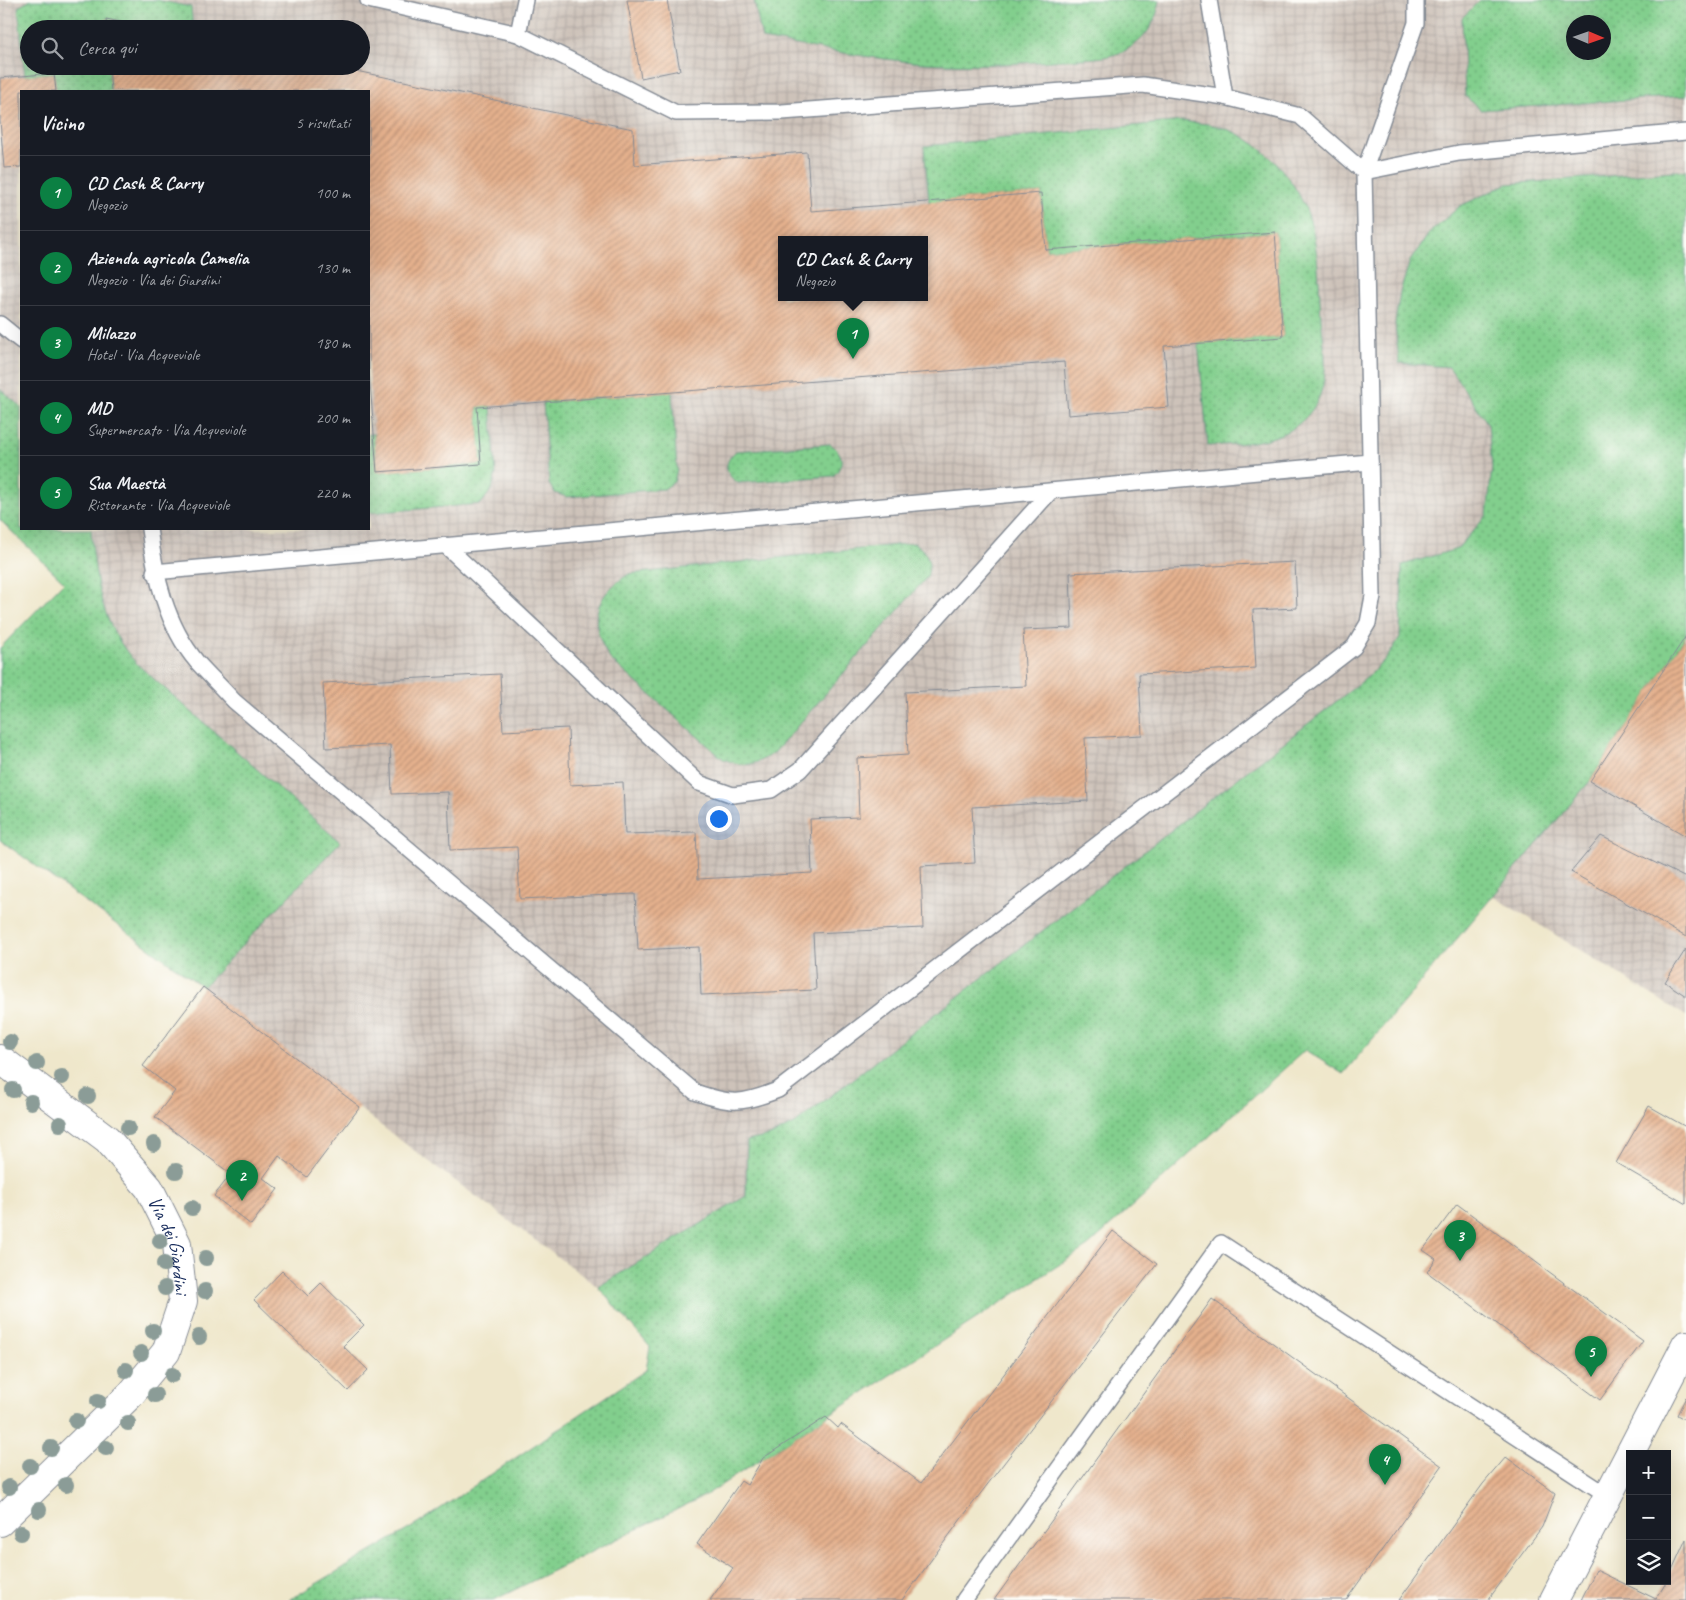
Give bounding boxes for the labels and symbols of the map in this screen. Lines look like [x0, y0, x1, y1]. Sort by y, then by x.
north arrow [1566, 15, 1611, 60]
pin: 1 [837, 318, 869, 359]
your location [706, 806, 732, 832]
pin: 2 [226, 1160, 258, 1201]
street label: Via dei Giardini [142, 1192, 194, 1298]
pin: 3 [1444, 1220, 1476, 1261]
pin: 5 [1575, 1336, 1607, 1377]
pin: 4 [1369, 1444, 1401, 1485]

